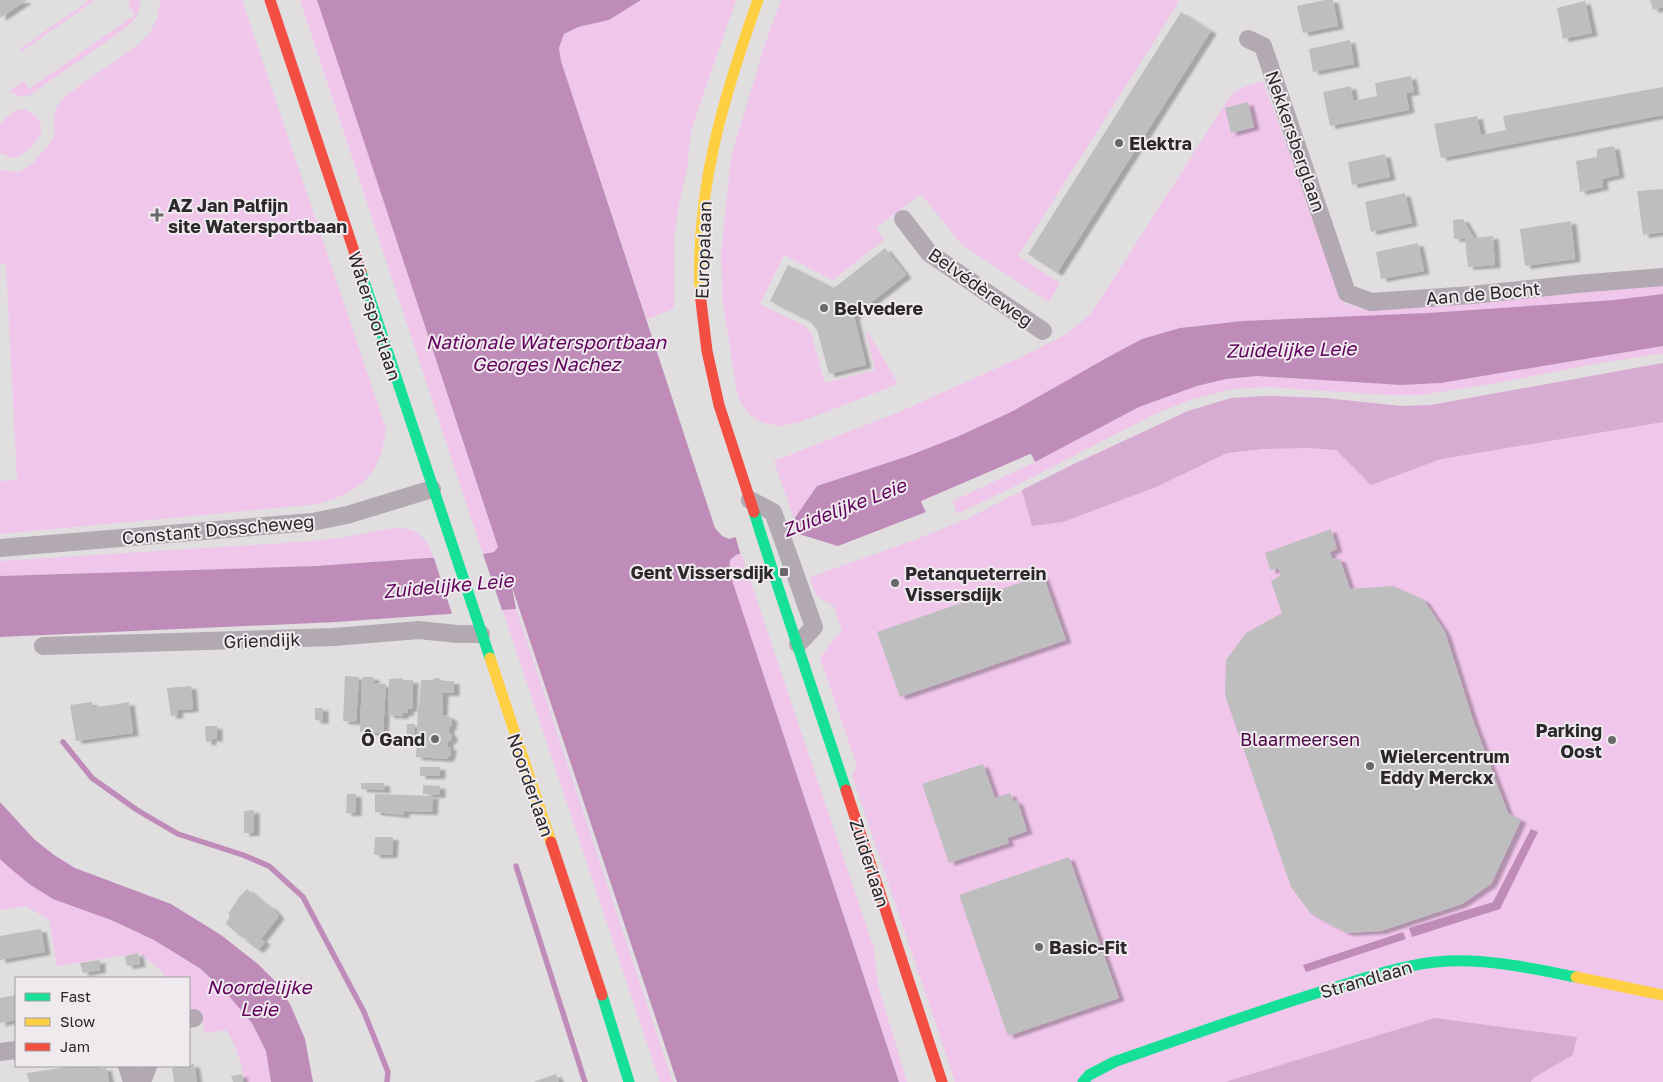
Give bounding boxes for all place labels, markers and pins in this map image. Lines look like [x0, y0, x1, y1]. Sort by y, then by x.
place label: Elektra [1129, 132, 1192, 154]
marker: Elektra [1113, 137, 1125, 149]
place label: AZ Jan Palfijn site Watersportbaan [168, 194, 347, 237]
marker: AZ Jan Palfijn site Watersportbaan [150, 208, 164, 222]
place label: Belvedere [834, 297, 923, 319]
marker: Belvedere [818, 302, 830, 314]
place label: Gent Vissersdijk [631, 561, 775, 583]
place label: Petanqueterrein Vissersdijk [905, 562, 1046, 605]
marker: Gent Vissersdijk [778, 566, 790, 578]
marker: Petanqueterrein Vissersdijk [889, 577, 901, 589]
place label: Parking Oost [1535, 719, 1602, 762]
place label: Ô Gand [361, 728, 425, 750]
marker: Ô Gand [429, 733, 441, 745]
marker: Parking Oost [1606, 734, 1618, 746]
place label: Wielercentrum Eddy Merckx [1380, 745, 1509, 788]
marker: Wielercentrum Eddy Merckx [1364, 760, 1376, 772]
place label: Basic-Fit [1049, 936, 1127, 958]
marker: Basic-Fit [1033, 941, 1045, 953]

